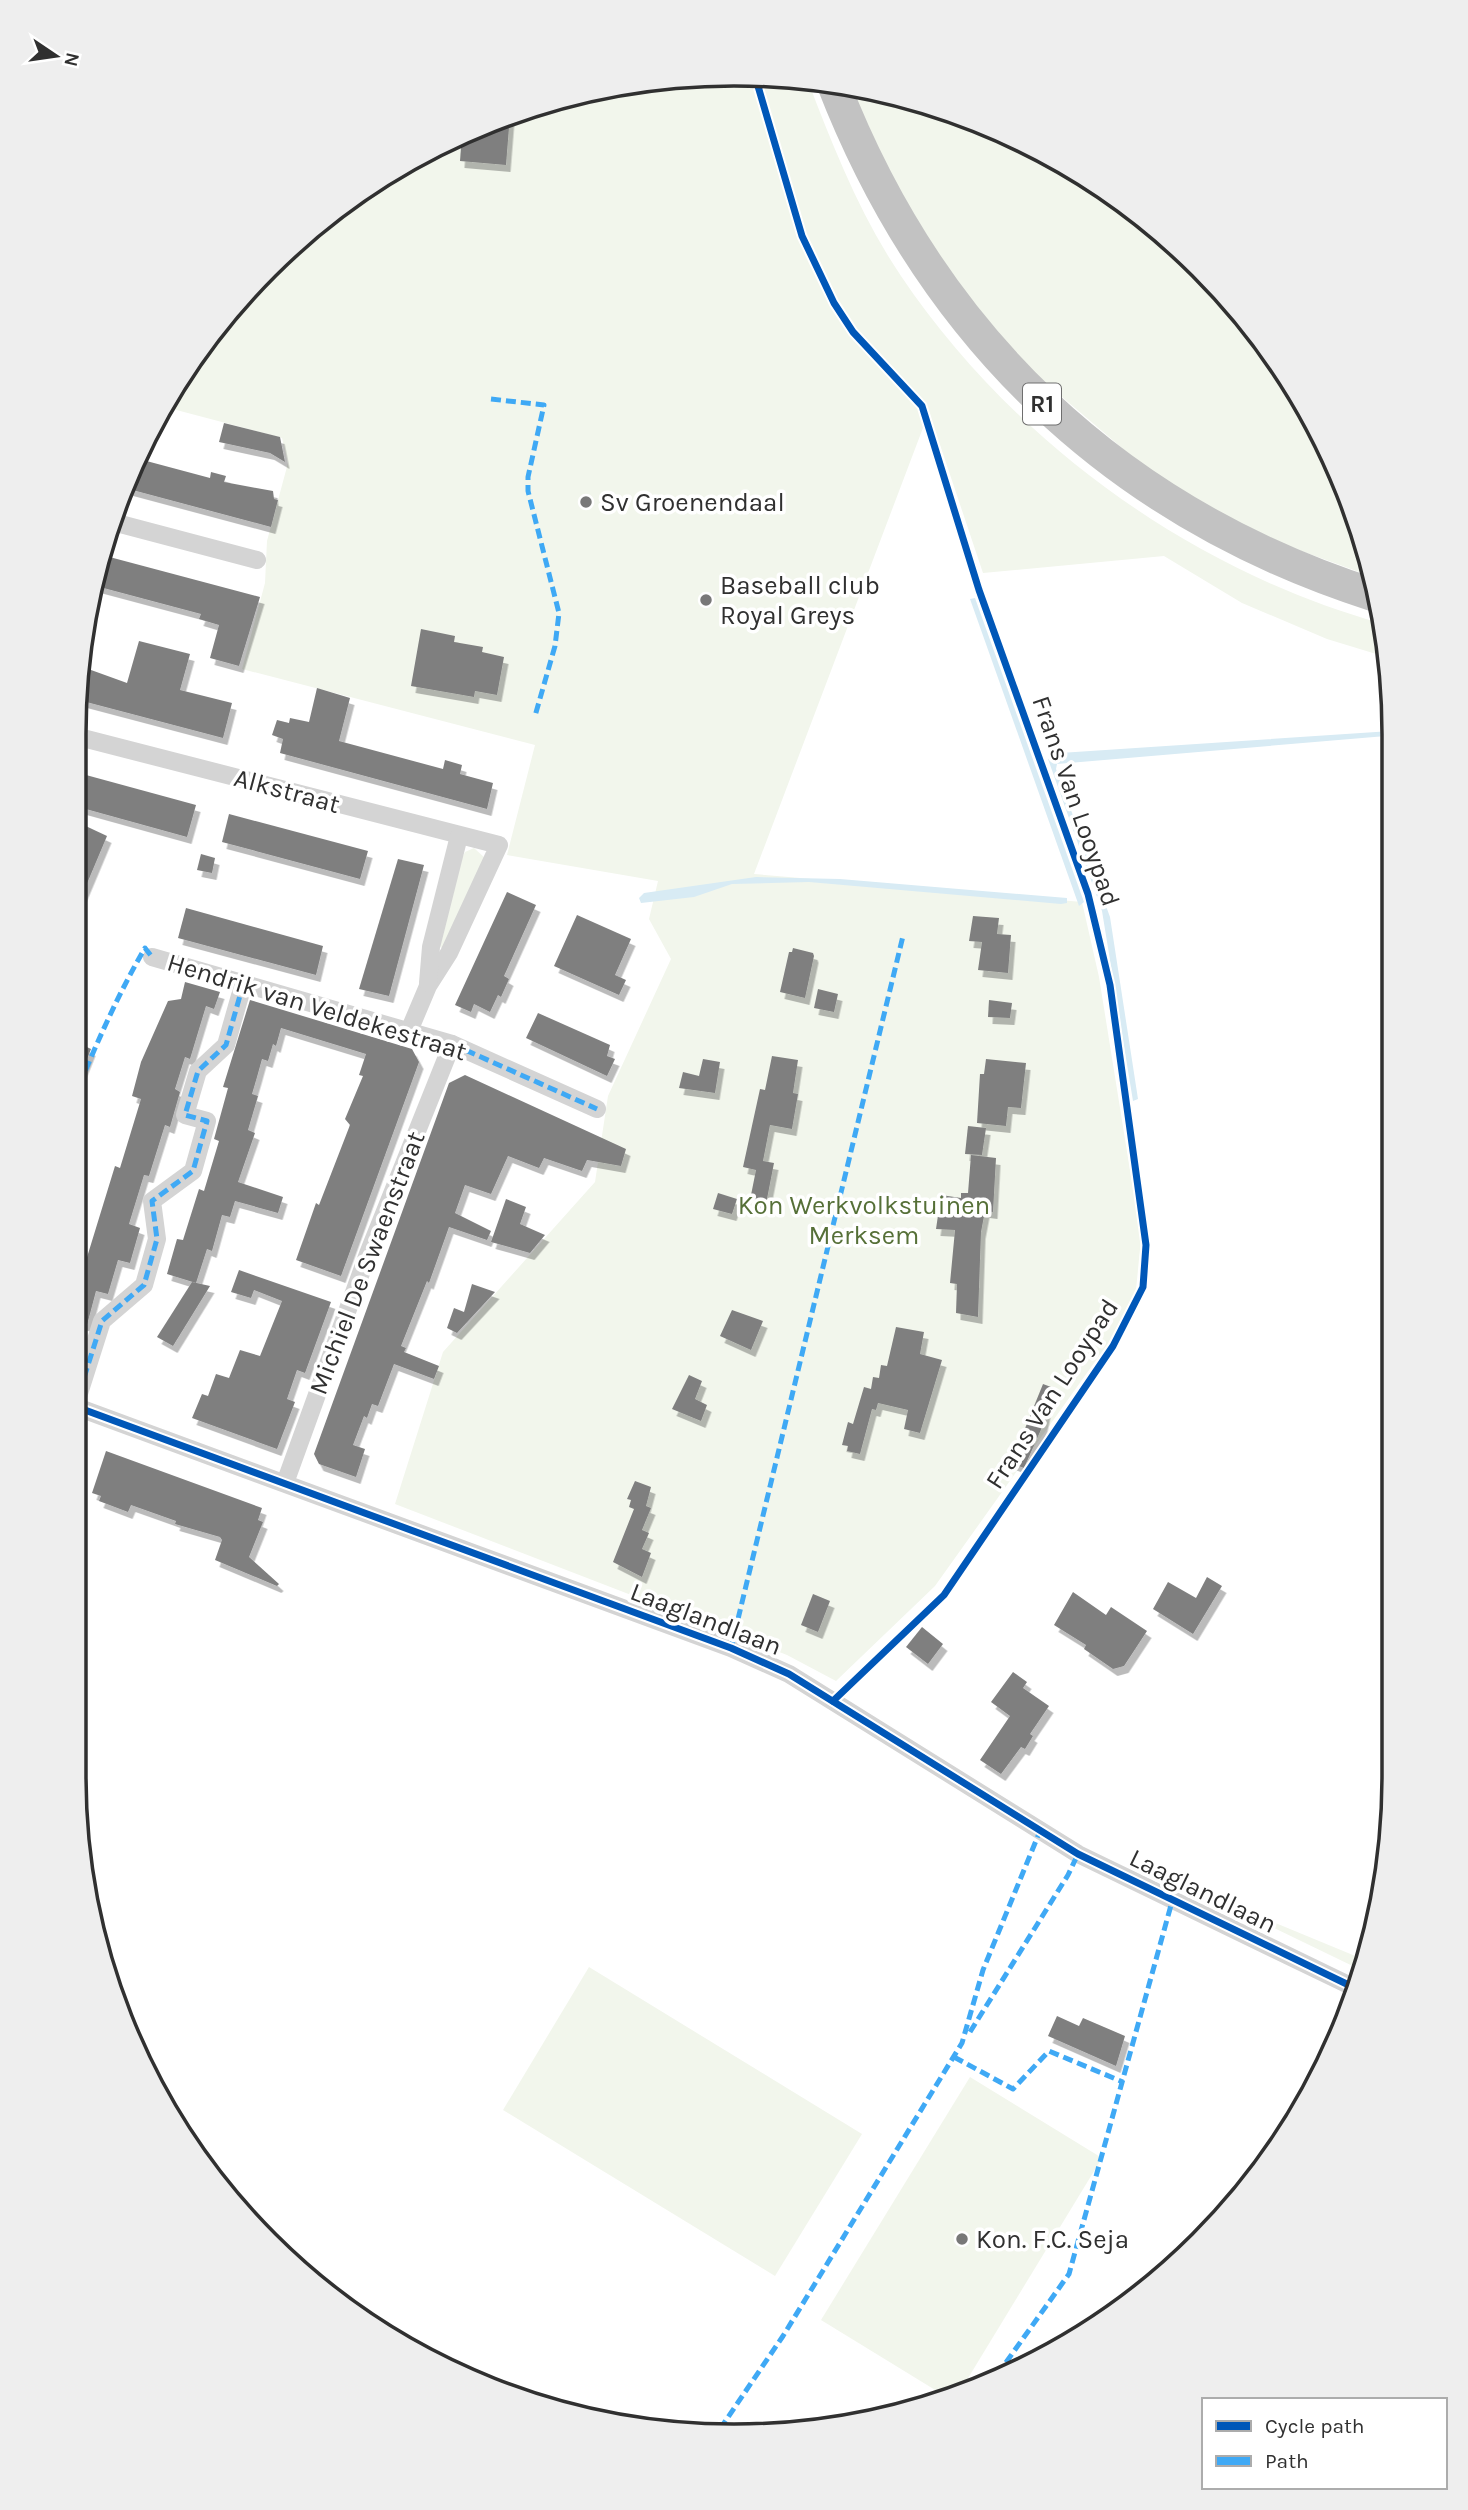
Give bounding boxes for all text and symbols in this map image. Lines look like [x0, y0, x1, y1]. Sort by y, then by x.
north arrow [21, 21, 91, 91]
text: N [59, 50, 84, 69]
road number: R1 [1023, 384, 1061, 424]
place label: Sv Groenendaal [600, 487, 785, 518]
marker: Sv Groenendaal [578, 494, 594, 510]
place label: Baseball club Royal Greys [720, 570, 880, 631]
marker: Baseball club Royal Greys [698, 592, 714, 608]
street label: Frans Van Looypad [1025, 692, 1127, 910]
street label: Alkstraat [231, 762, 343, 820]
street label: Hendrik van Veldekestraat [164, 947, 471, 1067]
street label: Michiel De Swaenstraat [302, 1127, 432, 1399]
park label: Kon Werkvolkstuinen Merksem [738, 1190, 990, 1251]
street label: Frans Van Looypad [979, 1293, 1125, 1495]
street label: Laaglandlaan [626, 1576, 786, 1662]
street label: Laaglandlaan [1124, 1842, 1282, 1940]
place label: Kon. F.C. Seja [976, 2224, 1129, 2255]
marker: Kon. F.C. Seja [954, 2231, 970, 2247]
legend [1202, 2398, 1447, 2489]
text: Cycle path [1265, 2414, 1365, 2438]
text: Path [1265, 2449, 1309, 2473]

